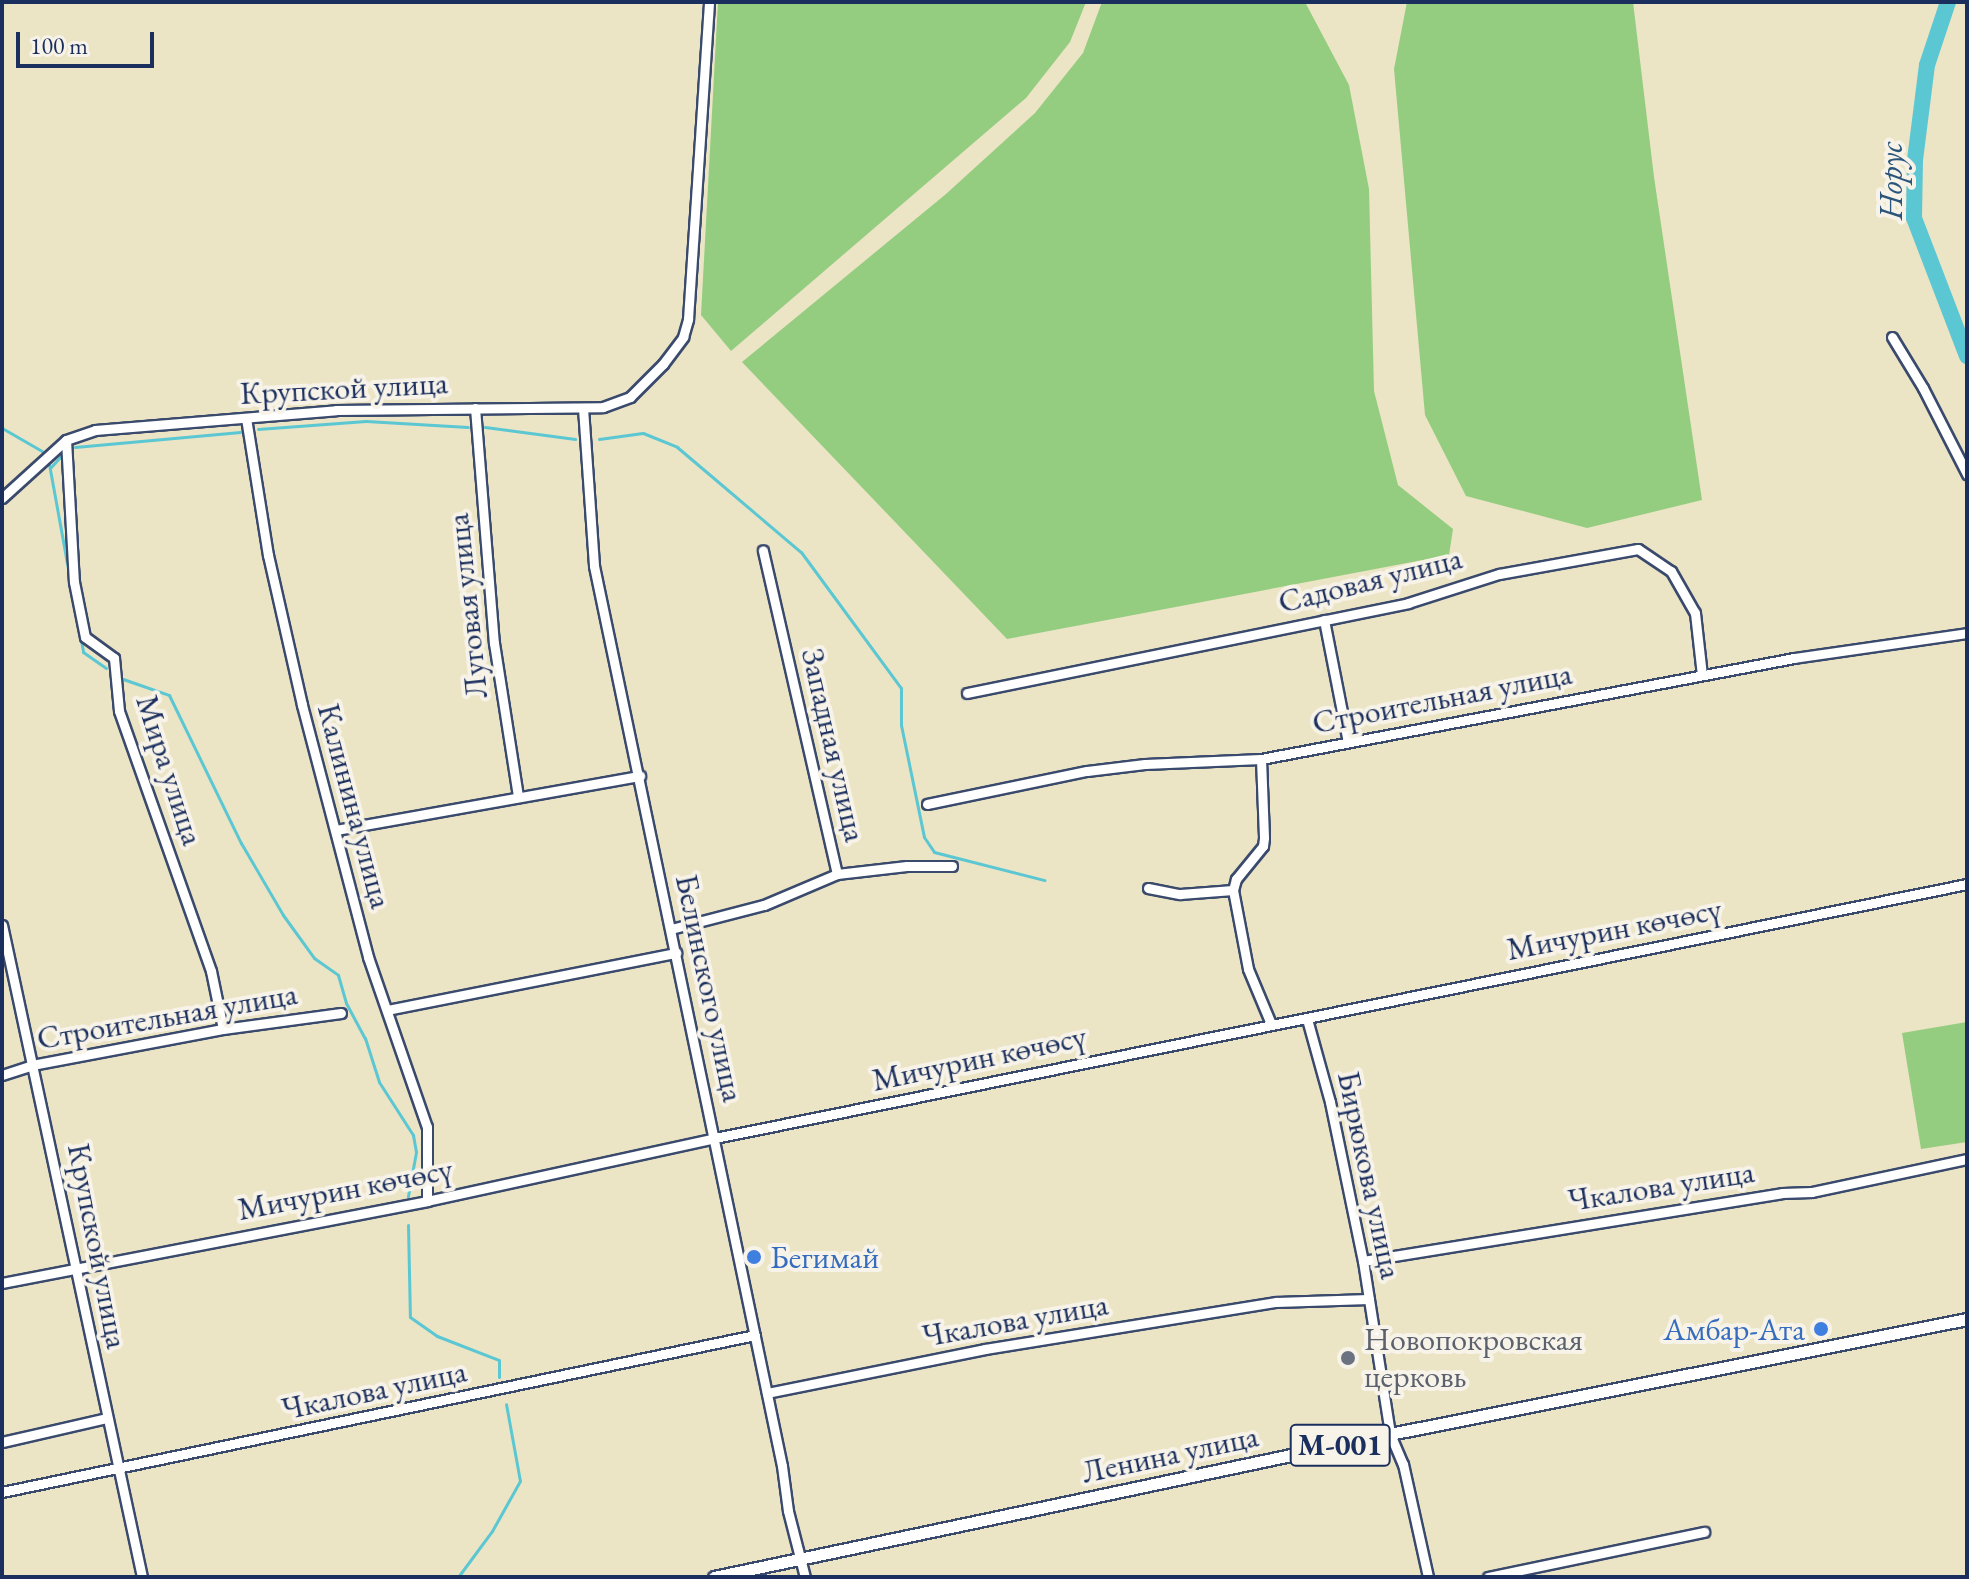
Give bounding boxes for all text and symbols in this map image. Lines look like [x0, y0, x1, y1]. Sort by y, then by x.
scale bar [20, 16, 158, 66]
text: 100 m [30, 30, 88, 61]
water label: Норус [1871, 142, 1911, 220]
street label: Крупской улица [239, 363, 449, 413]
street label: Луговая улица [438, 512, 496, 700]
street label: Садовая улица [1274, 539, 1466, 621]
street label: Западная улица [793, 645, 875, 845]
street label: Строительная улица [1309, 654, 1575, 742]
street label: Мира улица [128, 690, 212, 850]
street label: Калинина улица [309, 699, 401, 913]
street label: Белинского улица [667, 871, 753, 1105]
street label: Мичурин көчөсү [1503, 889, 1725, 969]
street label: Строительная улица [34, 974, 300, 1058]
street label: Мичурин көчөсү [869, 1017, 1089, 1099]
street label: Бирюкова улица [1329, 1068, 1411, 1282]
street label: Крупской улица [59, 1140, 137, 1352]
street label: Мичурин көчөсү [234, 1149, 456, 1229]
street label: Чкалова улица [1565, 1152, 1757, 1220]
place label: Бегимай [770, 1238, 879, 1276]
marker: Бегимай [745, 1248, 763, 1266]
street label: Чкалова улица [919, 1285, 1111, 1355]
place label: Амбар-Ата [1663, 1310, 1805, 1348]
marker: Амбар-Ата [1812, 1320, 1830, 1338]
place label: Новопокровская церковь [1364, 1321, 1583, 1396]
marker: Новопокровская церковь [1339, 1349, 1357, 1367]
street label: Чкалова улица [278, 1352, 470, 1428]
street label: Ленина улица [1078, 1417, 1262, 1491]
road number: М-001 [1288, 1419, 1392, 1471]

